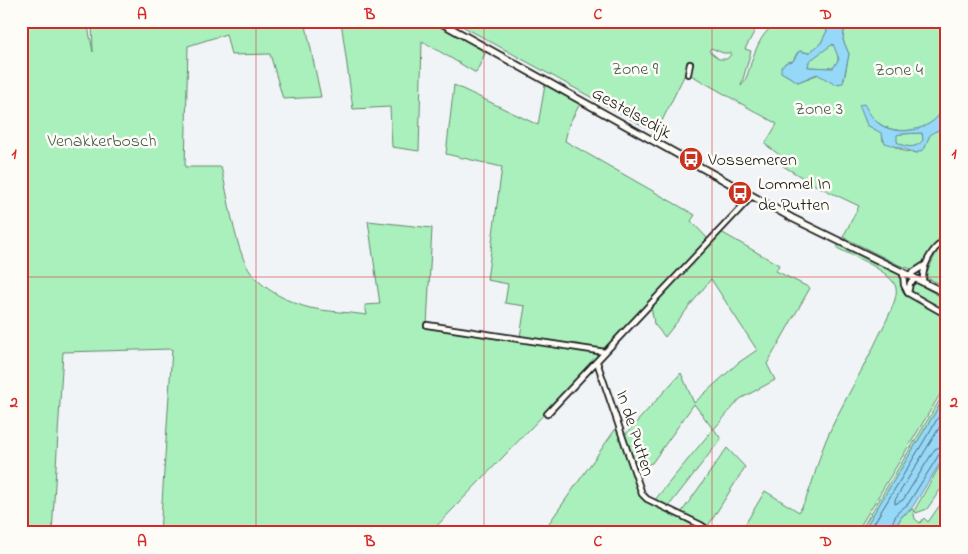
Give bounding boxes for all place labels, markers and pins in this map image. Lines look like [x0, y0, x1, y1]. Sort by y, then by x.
bus stop icon: Vossemeren [678, 146, 704, 172]
place label: Vossemeren [707, 148, 797, 174]
place label: Lommel In de Putten [758, 172, 831, 219]
bus stop icon: Lommel In de Putten [727, 180, 753, 206]

